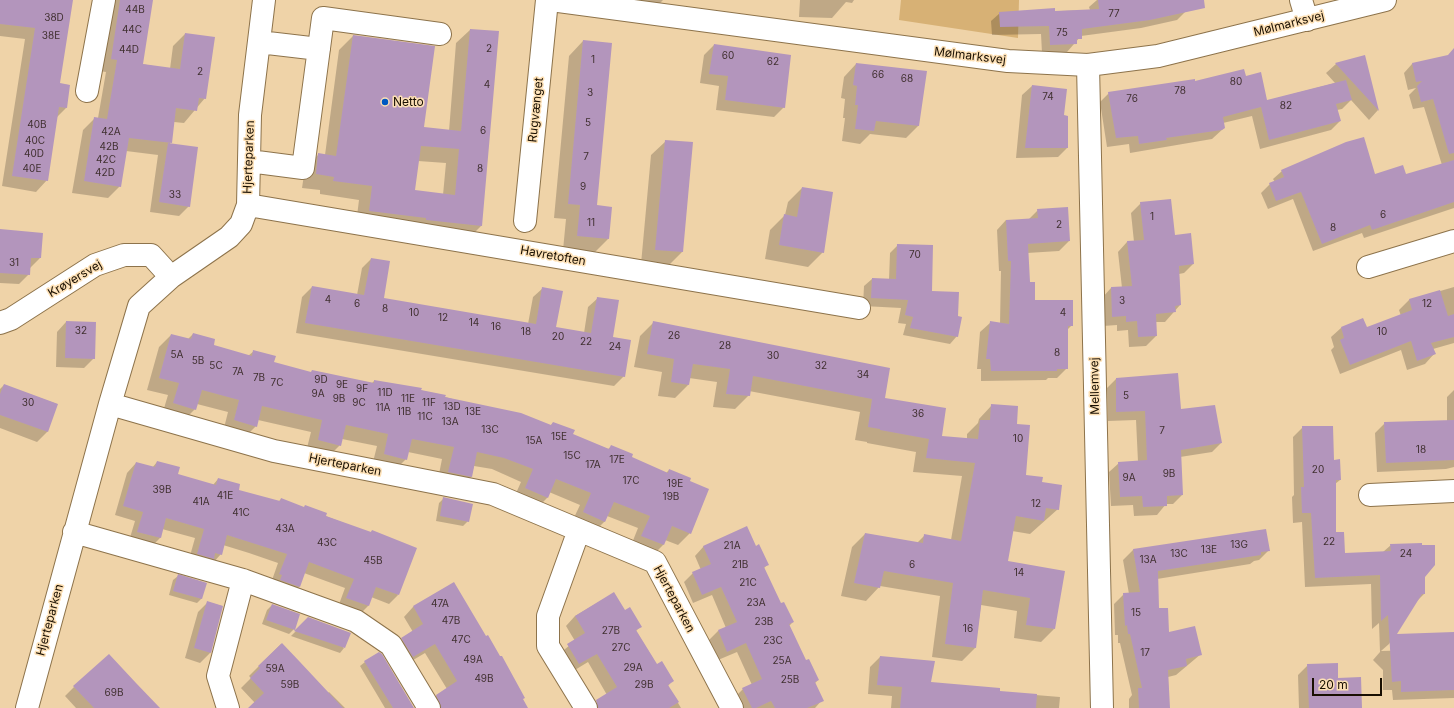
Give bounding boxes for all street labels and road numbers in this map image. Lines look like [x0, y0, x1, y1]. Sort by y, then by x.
street label: Mølmarksvej [1252, 8, 1326, 40]
street label: Mølmarksvej [933, 44, 1007, 68]
street label: Rugvænget [525, 77, 547, 143]
street label: Hjerteparken [241, 120, 257, 194]
street label: Havretoften [519, 243, 587, 269]
street label: Krøyersvej [46, 257, 104, 301]
street label: Mellemvej [1087, 357, 1103, 415]
street label: Hjerteparken [307, 451, 383, 479]
street label: Hjerteparken [650, 563, 698, 635]
street label: Hjerteparken [34, 583, 66, 657]

